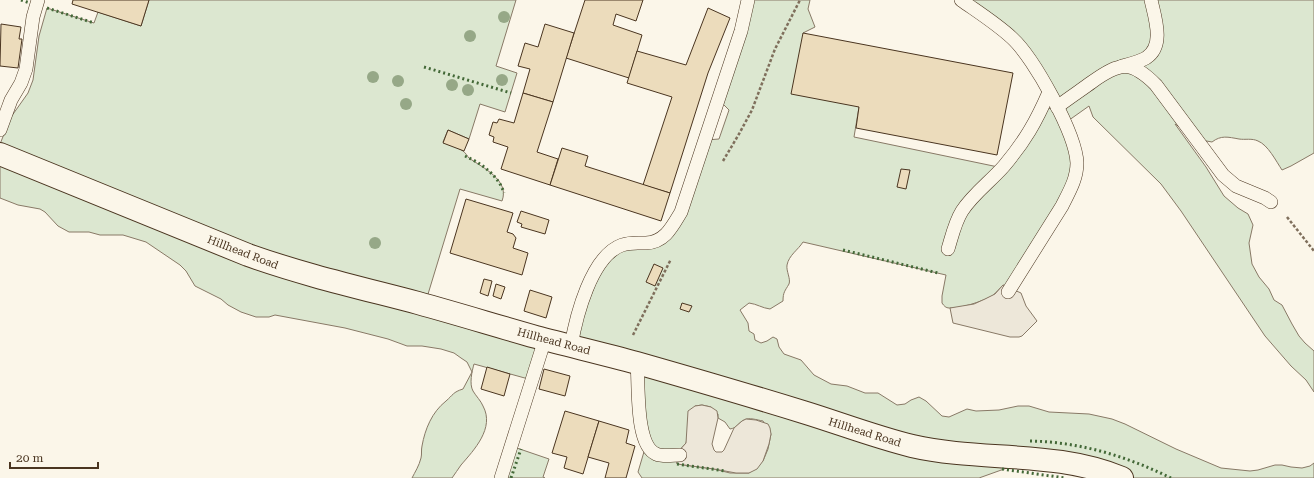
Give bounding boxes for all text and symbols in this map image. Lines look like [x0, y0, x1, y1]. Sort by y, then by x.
street label: Hillhead Road [205, 233, 280, 272]
street label: Hillhead Road [516, 325, 592, 358]
street label: Hillhead Road [827, 415, 903, 450]
scale bar [10, 444, 98, 470]
text: 20 m [16, 451, 43, 465]

